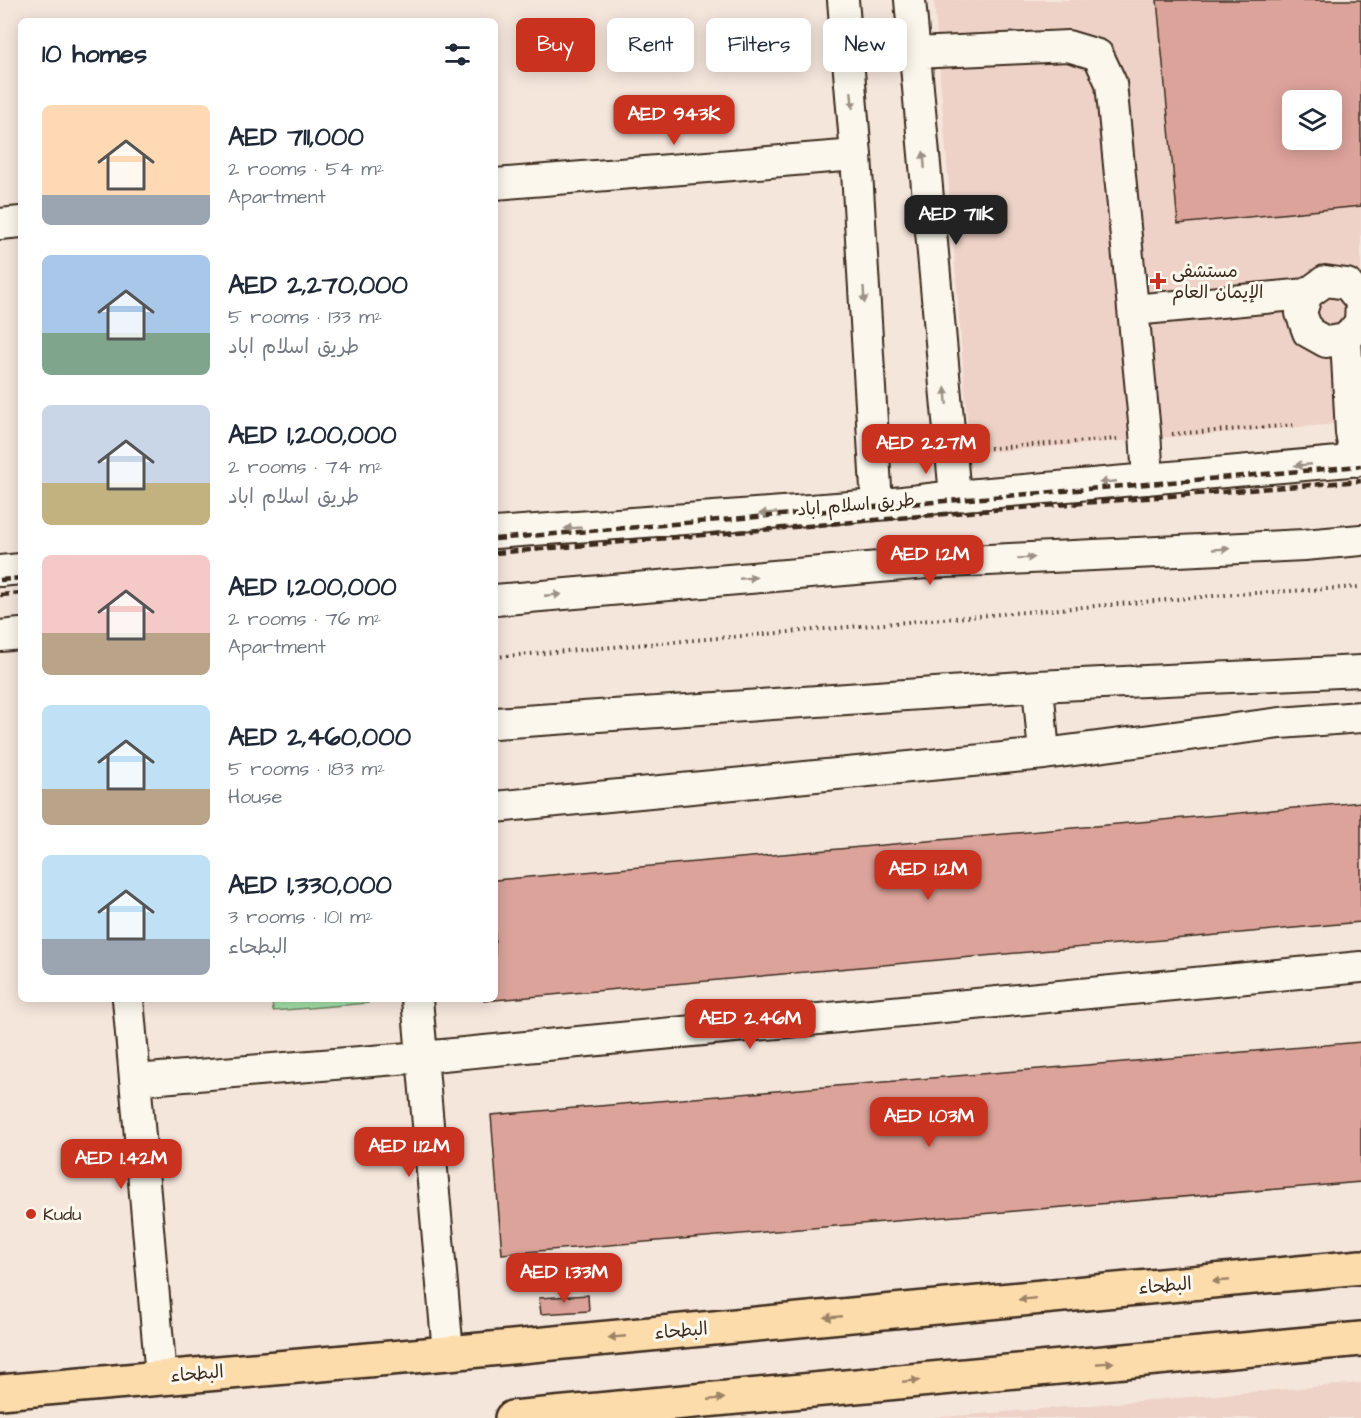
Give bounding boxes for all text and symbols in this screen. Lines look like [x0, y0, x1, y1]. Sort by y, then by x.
chip: Buy [516, 18, 595, 72]
chip: Rent [607, 18, 694, 72]
chip: Filters [706, 18, 811, 72]
chip: New [823, 18, 907, 72]
text: 10 homes [42, 36, 147, 72]
icon: filters [441, 38, 474, 71]
map controls [1282, 90, 1342, 150]
button: layers [1282, 90, 1342, 150]
one-way arrow [847, 91, 857, 110]
pin: AED 943K [612, 95, 736, 146]
text: AED 943K [628, 100, 720, 128]
text: AED 711,000 [228, 119, 364, 155]
icon: home [90, 129, 162, 201]
one-way arrow [919, 150, 929, 169]
text: 2 rooms · 54 m² [228, 155, 384, 183]
text: Apartment [228, 183, 326, 211]
pin: AED 711K [894, 195, 1018, 246]
text: AED 711K [918, 200, 994, 228]
place label: مستشفى الإيمان العام [1172, 259, 1263, 306]
text: AED 2,270,000 [228, 267, 408, 303]
marker: مستشفى الإيمان العام [1149, 272, 1167, 290]
icon: home [90, 279, 162, 351]
one-way arrow [860, 285, 869, 304]
text: 5 rooms · 133 m² [228, 303, 382, 331]
text: طريق اسلام اباد [228, 333, 359, 361]
one-way arrow [941, 386, 951, 405]
text: AED 1,200,000 [228, 417, 397, 453]
pin: AED 2.27M [857, 424, 995, 475]
icon: home [90, 429, 162, 501]
text: AED 2.27M [876, 429, 976, 457]
text: 2 rooms · 74 m² [228, 453, 382, 481]
one-way arrow [1293, 461, 1312, 470]
one-way arrow [1099, 477, 1118, 487]
text: طريق اسلام اباد [228, 483, 359, 511]
street label: طريق اسلام اباد [796, 487, 916, 524]
one-way arrow [758, 508, 777, 518]
one-way arrow [564, 523, 583, 532]
pin: AED 1.2M [868, 535, 992, 586]
text: AED 1.2M [891, 540, 969, 568]
one-way arrow [1211, 544, 1230, 553]
one-way arrow [1016, 553, 1035, 562]
text: AED 1,200,000 [228, 569, 397, 605]
one-way arrow [738, 573, 757, 583]
icon: home [90, 579, 162, 651]
one-way arrow [544, 590, 563, 600]
text: 2 rooms · 76 m² [228, 605, 381, 633]
text: Apartment [228, 633, 326, 661]
text: AED 2,460,000 [228, 719, 411, 755]
icon: home [90, 729, 162, 801]
text: 5 rooms · 183 m² [228, 755, 385, 783]
text: House [228, 783, 282, 811]
pin: AED 1.2M [866, 850, 990, 901]
text: AED 1.2M [889, 855, 967, 883]
text: AED 1,330,000 [228, 867, 392, 903]
icon: home [90, 879, 162, 951]
text: 3 rooms · 101 m² [228, 903, 373, 931]
text: البطحاء [228, 933, 287, 961]
pin: AED 2.46M [681, 999, 819, 1050]
text: AED 2.46M [699, 1004, 801, 1032]
pin: AED 1.03M [860, 1097, 998, 1148]
text: AED 1.03M [884, 1102, 974, 1130]
pin: AED 1.12M [340, 1127, 478, 1178]
text: AED 1.12M [368, 1132, 450, 1160]
pin: AED 1.42M [52, 1139, 190, 1190]
text: AED 1.42M [75, 1144, 167, 1172]
place label: Kudu [43, 1202, 81, 1227]
marker: Kudu [24, 1207, 38, 1221]
pin: AED 1.33M [495, 1253, 633, 1304]
text: AED 1.33M [520, 1258, 608, 1286]
street label: البطحاء [1137, 1271, 1193, 1301]
one-way arrow [1211, 1276, 1230, 1286]
one-way arrow [1017, 1294, 1036, 1304]
one-way arrow [823, 1312, 842, 1322]
street label: البطحاء [653, 1316, 709, 1346]
one-way arrow [608, 1332, 627, 1342]
one-way arrow [1095, 1358, 1114, 1368]
street label: البطحاء [169, 1359, 225, 1389]
one-way arrow [901, 1376, 920, 1386]
one-way arrow [707, 1394, 726, 1404]

